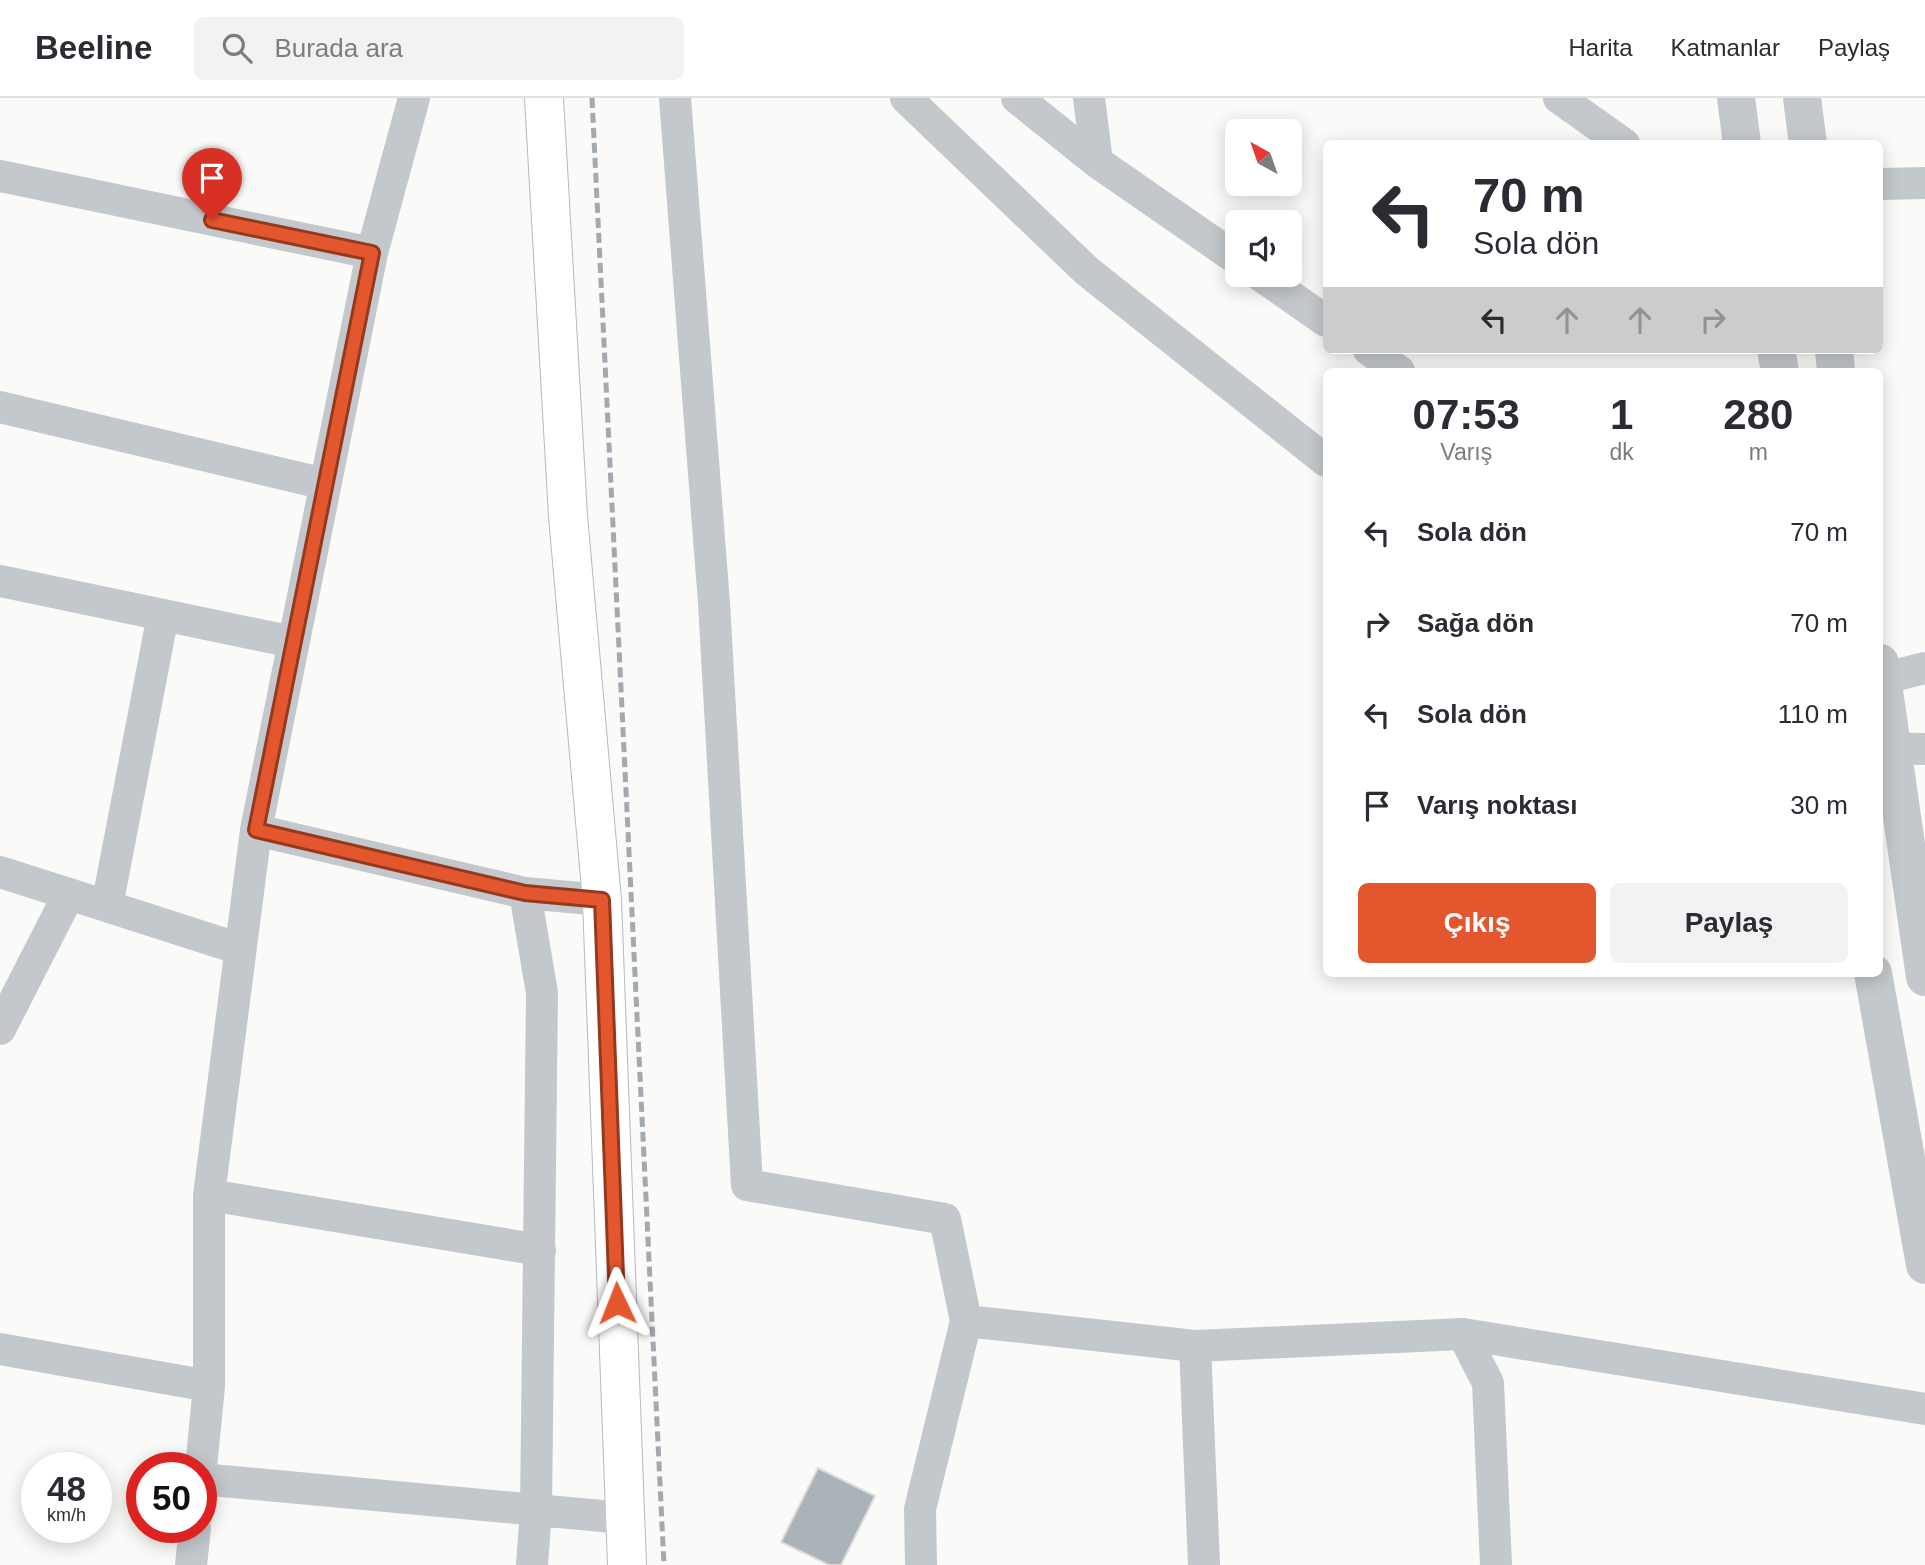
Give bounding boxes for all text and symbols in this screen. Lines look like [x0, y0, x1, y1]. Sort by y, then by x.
search box [194, 17, 684, 80]
text: Beeline [35, 29, 152, 66]
icon: search [218, 29, 256, 67]
text: Burada ara [274, 33, 403, 63]
text: Harita [1569, 34, 1633, 61]
text: Katmanlar [1671, 34, 1780, 61]
text: Paylaş [1818, 34, 1890, 61]
north arrow [1225, 119, 1302, 196]
map controls [1225, 119, 1302, 287]
pin [182, 148, 242, 220]
icon: arrive [193, 159, 231, 197]
icon: left [1358, 168, 1449, 259]
text: 70 m [1473, 168, 1585, 222]
button: sound [1225, 210, 1302, 287]
text: Sola dön [1473, 225, 1599, 261]
icon: left [1475, 301, 1513, 339]
icon: ahead [1548, 301, 1586, 339]
icon: ahead [1621, 301, 1659, 339]
icon: right [1694, 301, 1732, 339]
text: 07:53 [1413, 391, 1520, 438]
text: 1 [1610, 391, 1633, 438]
text: 280 [1723, 391, 1793, 438]
text: Varış [1440, 439, 1492, 465]
text: dk [1610, 439, 1634, 465]
text: m [1749, 439, 1768, 465]
icon: left [1358, 514, 1396, 552]
text: Sola dön [1417, 517, 1527, 547]
text: 70 m [1790, 517, 1848, 547]
icon: right [1358, 605, 1396, 643]
text: Sağa dön [1417, 608, 1534, 638]
text: 70 m [1790, 608, 1848, 638]
icon: left [1358, 696, 1396, 734]
text: Sola dön [1417, 699, 1527, 729]
text: 110 m [1778, 699, 1848, 729]
icon: arrive [1358, 787, 1396, 825]
text: Varış noktası [1417, 790, 1577, 820]
text: 30 m [1790, 790, 1848, 820]
button: Çıkış [1358, 883, 1596, 963]
button: Paylaş [1610, 883, 1848, 963]
position arrow [580, 1266, 654, 1340]
speed limit sign: 50 [126, 1452, 217, 1543]
text: 48 [47, 1469, 86, 1508]
text: km/h [47, 1505, 86, 1525]

